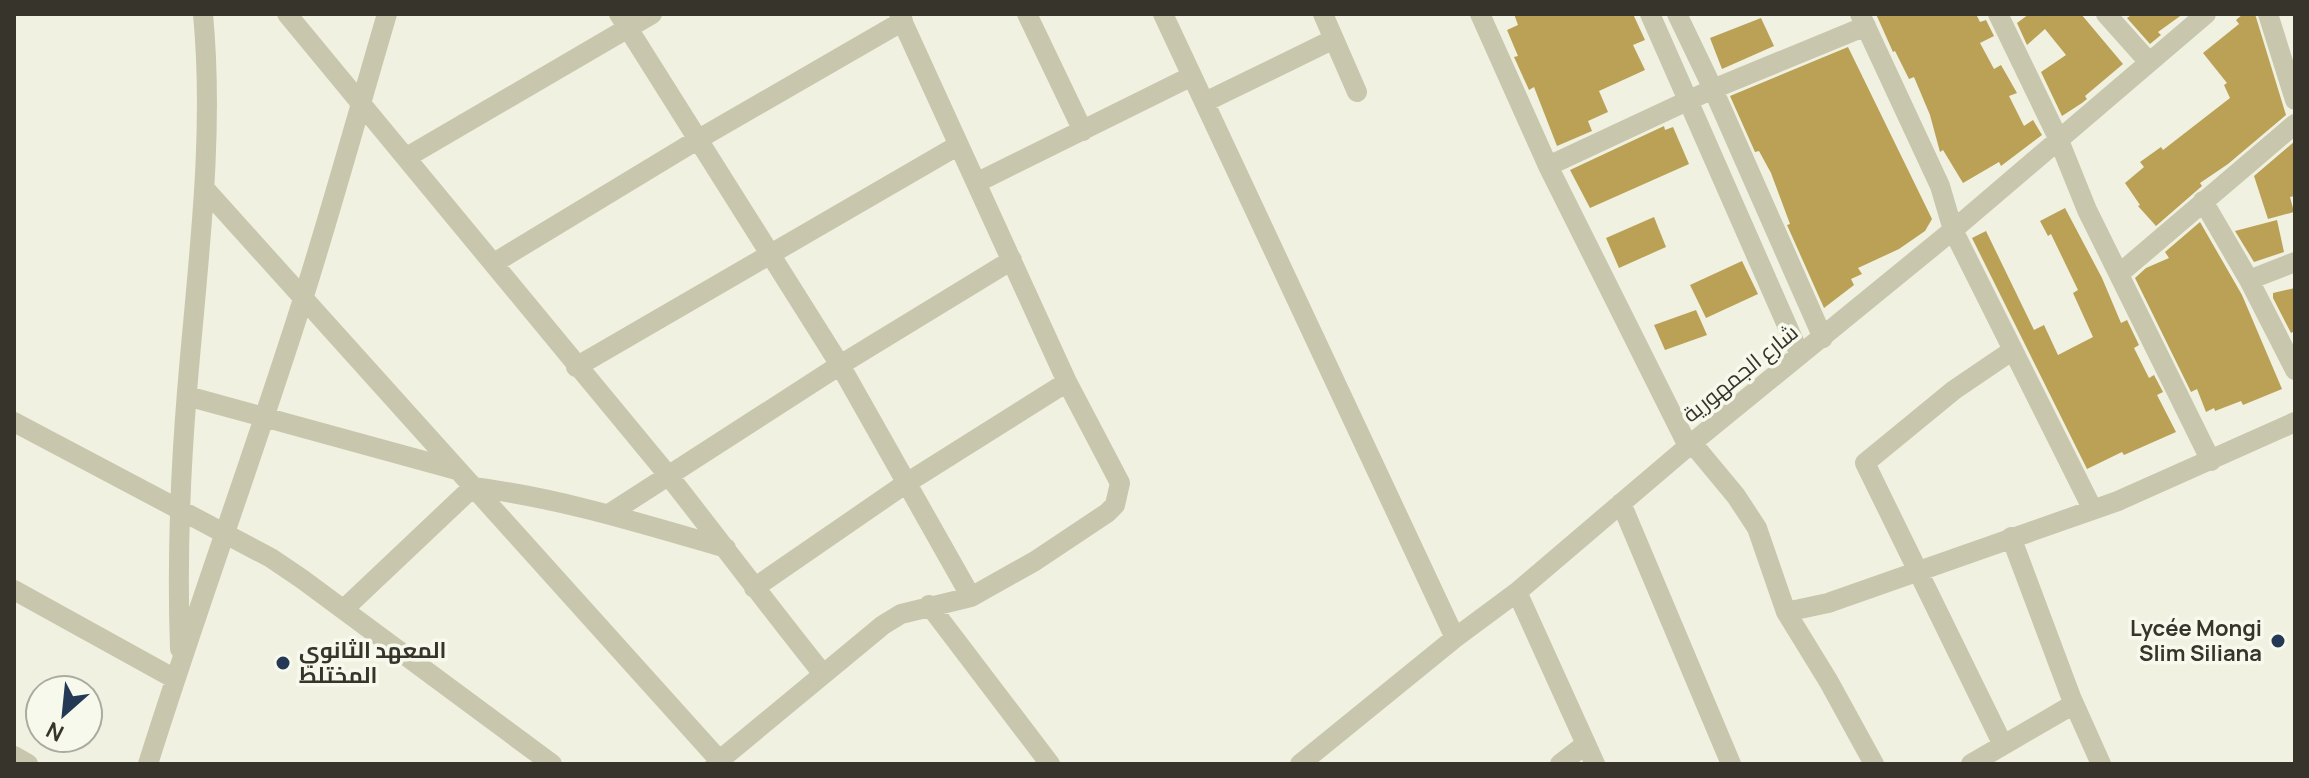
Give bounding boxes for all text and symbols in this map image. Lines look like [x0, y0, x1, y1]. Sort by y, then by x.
street label: شارع الجمهورية [1676, 317, 1804, 429]
place label: Lycée Mongi Slim Siliana [2130, 613, 2262, 668]
marker: Lycée Mongi Slim Siliana [2269, 632, 2287, 650]
place label: المعهد الثانوي المختلط [299, 635, 446, 690]
marker: المعهد الثانوي المختلط [274, 654, 292, 672]
north arrow [24, 674, 104, 754]
text: N [41, 715, 69, 749]

